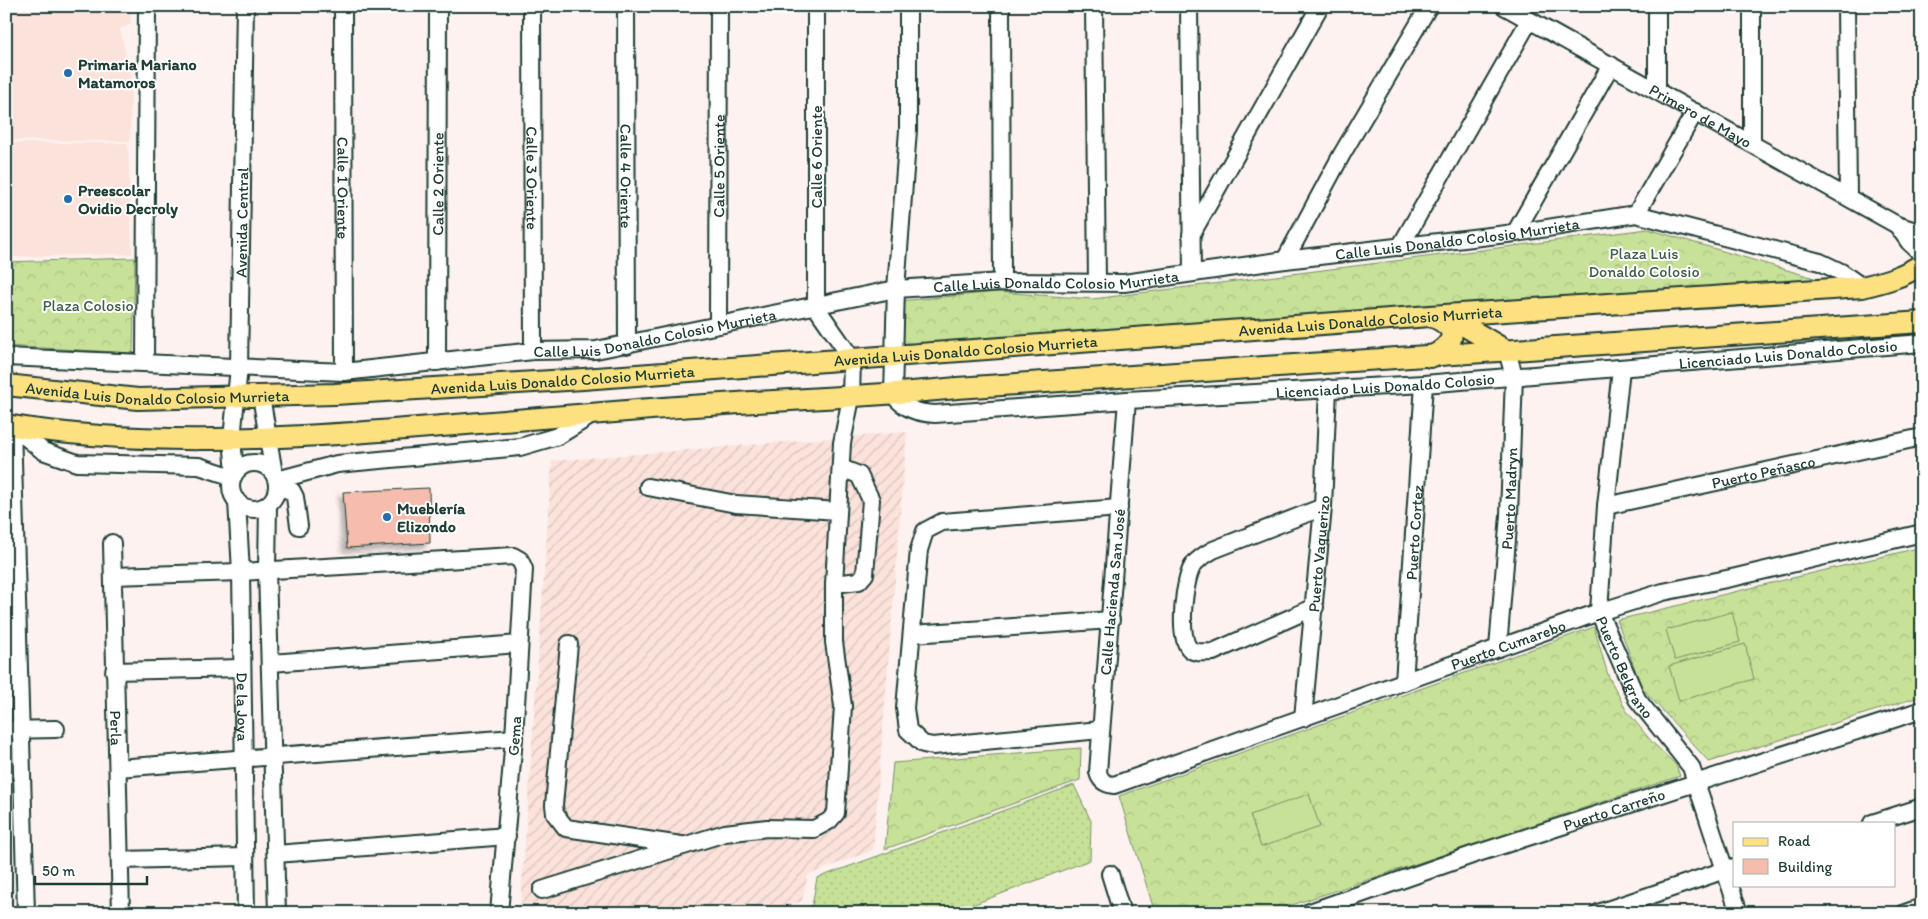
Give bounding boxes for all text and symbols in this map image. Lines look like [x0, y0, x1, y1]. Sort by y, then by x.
place label: Primaria Mariano Matamoros [78, 55, 197, 92]
marker: Primaria Mariano Matamoros [62, 67, 74, 79]
street label: Primero de Mayo [1646, 80, 1755, 152]
street label: Calle 6 Oriente [807, 105, 826, 209]
street label: Calle 5 Oriente [709, 114, 729, 218]
street label: Calle 4 Oriente [616, 124, 636, 228]
street label: Calle 3 Oriente [522, 126, 542, 230]
street label: Calle 2 Oriente [428, 132, 448, 236]
street label: Calle 1 Oriente [333, 137, 353, 239]
street label: Avenida Central [231, 167, 252, 278]
place label: Preescolar Ovidio Decroly [78, 181, 178, 219]
marker: Preescolar Ovidio Decroly [62, 193, 74, 205]
street label: Calle Luis Donaldo Colosio Murrieta [1334, 214, 1581, 264]
park label: Plaza Luis Donaldo Colosio [1588, 244, 1700, 281]
street label: Calle Luis Donaldo Colosio Murrieta [933, 266, 1181, 297]
park label: Plaza Colosio [42, 296, 134, 315]
street label: Avenida Luis Donaldo Colosio Murrieta [1238, 302, 1504, 340]
street label: Calle Luis Donaldo Colosio Murrieta [533, 304, 779, 361]
street label: Avenida Luis Donaldo Colosio Murrieta [833, 332, 1099, 370]
street label: Licenciado Luis Donaldo Colosio [1678, 336, 1898, 373]
street label: Avenida Luis Donaldo Colosio Murrieta [430, 362, 696, 398]
street label: Licenciado Luis Donaldo Colosio [1275, 369, 1495, 402]
street label: Avenida Luis Donaldo Colosio Murrieta [25, 378, 290, 409]
street label: Puerto Madryn [1497, 447, 1521, 550]
street label: Puerto Peñasco [1710, 452, 1817, 493]
street label: Puerto Cortez [1402, 483, 1427, 581]
street label: Puerto Vaquerizo [1304, 495, 1333, 613]
place label: Mueblería Elizondo [397, 499, 466, 536]
street label: Calle Hacienda San José [1096, 508, 1129, 676]
marker: Mueblería Elizondo [381, 511, 393, 523]
street label: Puerto Belgrano [1592, 613, 1658, 722]
street label: Puerto Cumarebo [1448, 616, 1568, 674]
street label: De la Joya [232, 672, 252, 742]
street label: Perla [106, 710, 126, 746]
street label: Gema [504, 715, 525, 757]
street label: Puerto Carreño [1561, 784, 1667, 835]
legend [1733, 822, 1896, 886]
text: Road [1778, 832, 1811, 850]
scale bar [35, 854, 148, 886]
text: Building [1778, 858, 1832, 876]
text: 50 m [42, 862, 75, 880]

